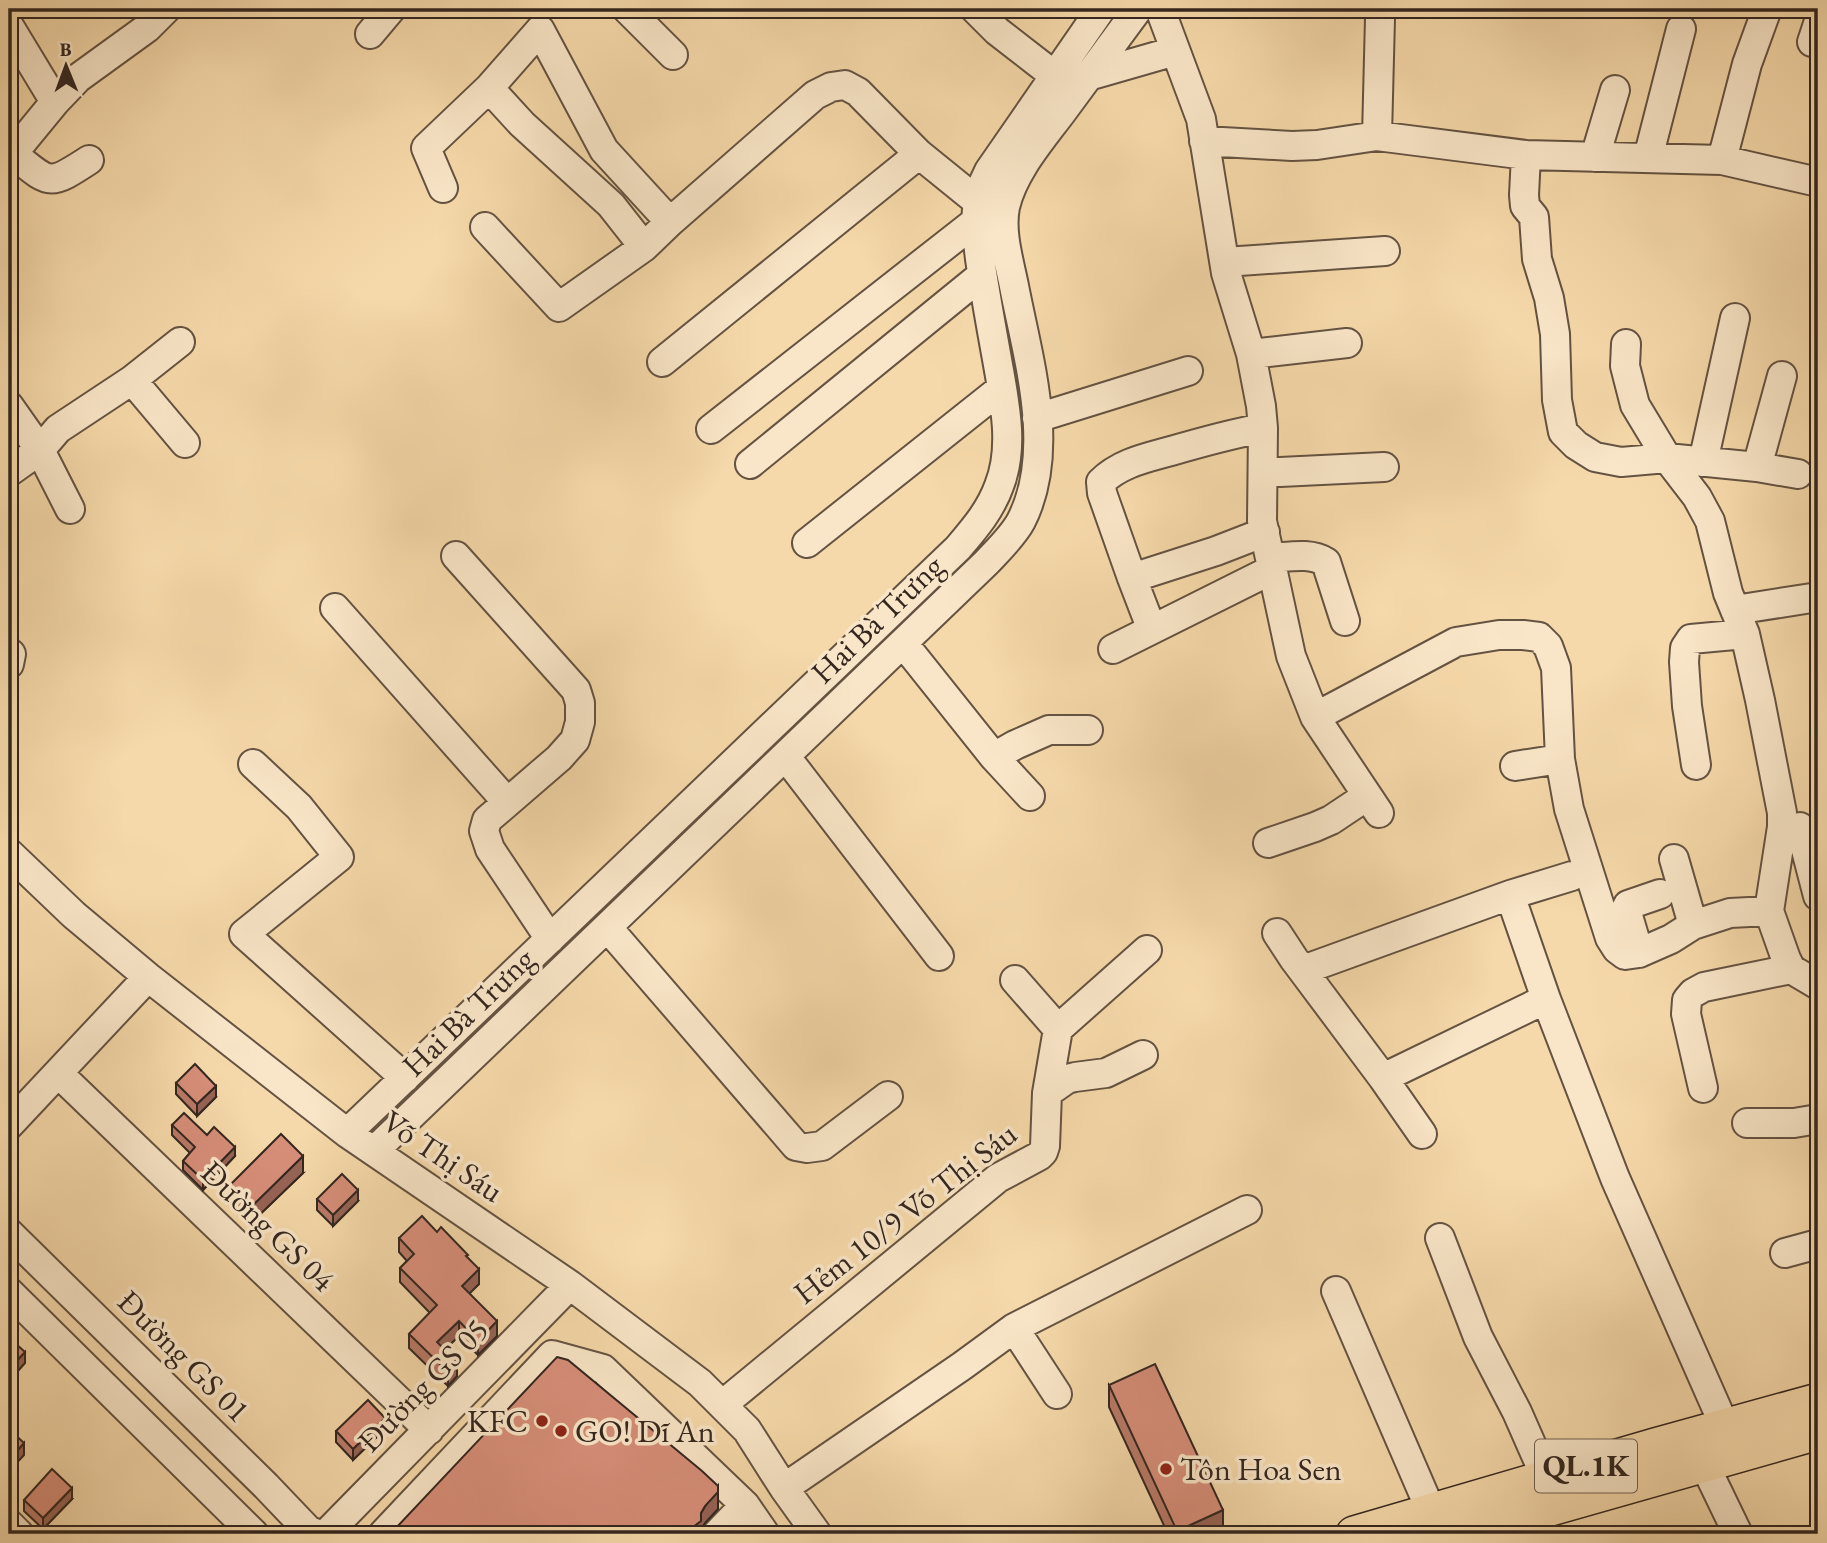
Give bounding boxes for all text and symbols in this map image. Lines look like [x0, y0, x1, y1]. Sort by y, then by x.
north arrow [32, 32, 102, 102]
text: B [60, 37, 72, 62]
street label: Hai Bà Trưng [802, 545, 953, 693]
street label: Hai Bà Trưng [393, 938, 544, 1086]
street label: Võ Thị Sáu [374, 1100, 512, 1212]
street label: Hẻm 10/9 Võ Thị Sáu [785, 1113, 1025, 1313]
street label: Đường GS 04 [192, 1152, 344, 1301]
street label: Đường GS 01 [109, 1281, 259, 1431]
street label: Đường GS 05 [349, 1309, 497, 1461]
place label: KFC [467, 1400, 528, 1442]
place label: GO! Dĩ An [575, 1410, 715, 1452]
marker: KFC [534, 1413, 550, 1429]
marker: GO! Dĩ An [553, 1423, 569, 1439]
road number: QL.1K [1535, 1440, 1637, 1492]
place label: Tôn Hoa Sen [1180, 1448, 1342, 1490]
marker: Tôn Hoa Sen [1158, 1461, 1174, 1477]

